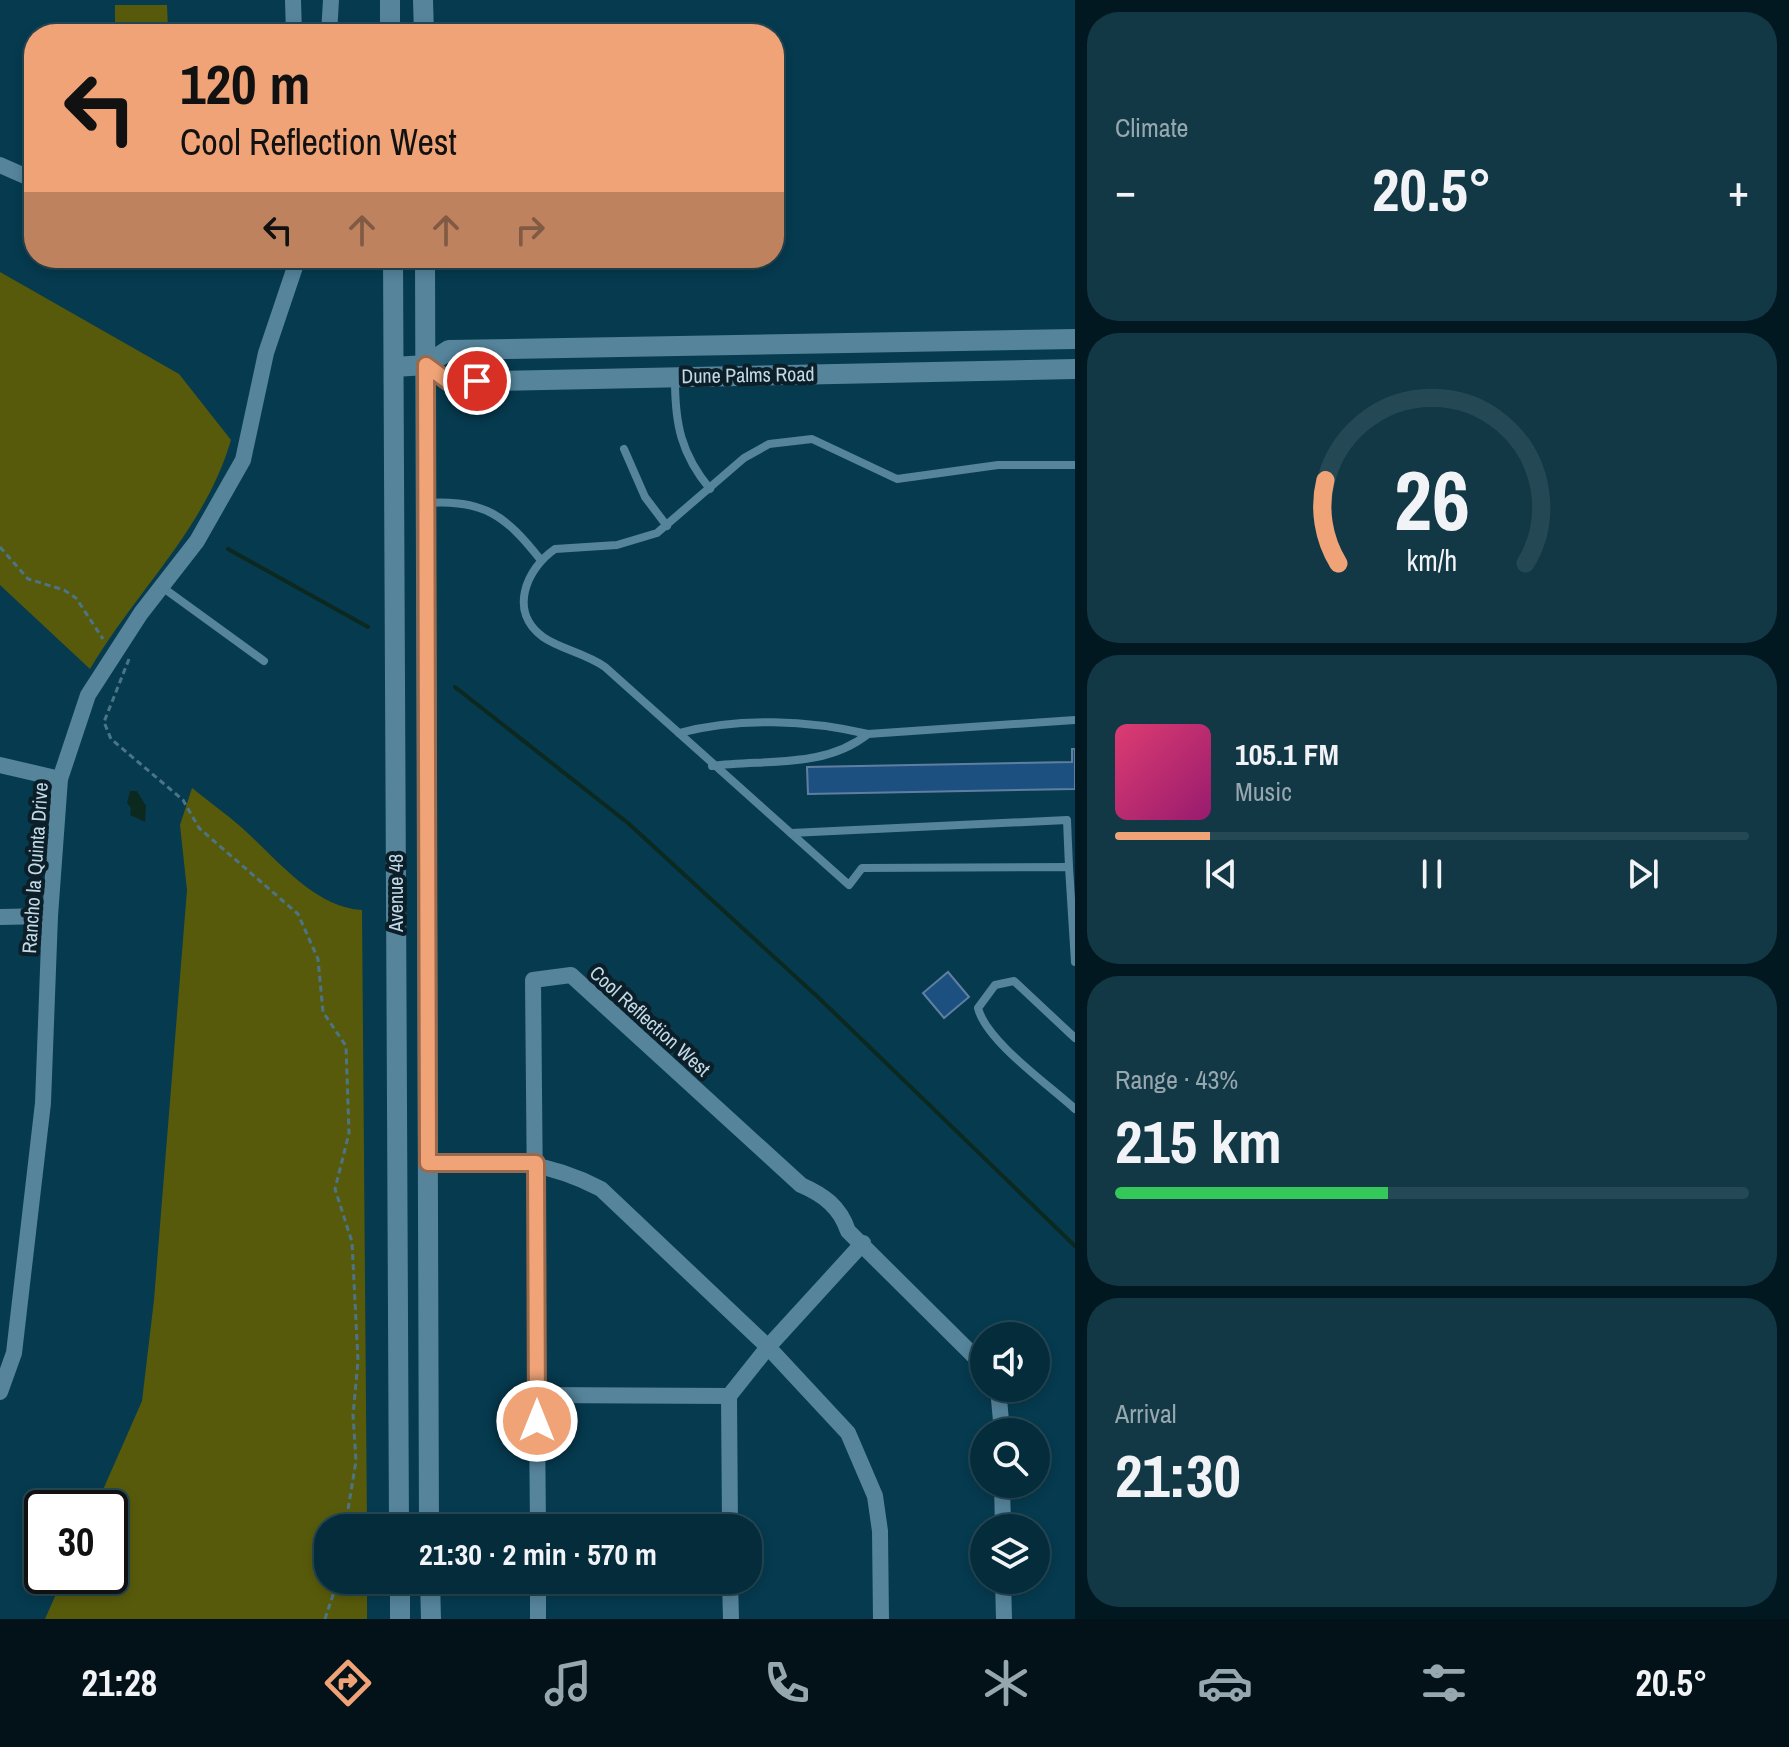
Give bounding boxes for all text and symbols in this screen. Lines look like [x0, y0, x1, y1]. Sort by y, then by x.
text: 120 m [180, 46, 310, 121]
icon: left [48, 56, 152, 160]
text: Climate [1115, 110, 1188, 145]
text: Cool Reflection West [180, 118, 457, 166]
text: 20.5° [1372, 149, 1492, 230]
text: − [1115, 160, 1136, 220]
text: + [1728, 160, 1749, 220]
icon: left [256, 208, 300, 252]
icon: ahead [340, 208, 384, 252]
icon: ahead [424, 208, 468, 252]
icon: right [508, 208, 552, 252]
pin [443, 347, 511, 415]
icon: arrive [455, 359, 499, 403]
street label: Dune Palms Road [681, 360, 815, 389]
text: 26 [1394, 444, 1470, 556]
text: km/h [1407, 541, 1457, 580]
text: 105.1 FM [1235, 734, 1339, 774]
text: Music [1235, 774, 1292, 809]
street label: Rancho la Quinta Drive [15, 782, 54, 954]
icon: previous [1199, 852, 1243, 896]
icon: pause [1410, 852, 1454, 896]
icon: next [1621, 852, 1665, 896]
street label: Avenue 48 [382, 854, 409, 933]
street label: Cool Reflection West [584, 959, 717, 1082]
text: Range · 43% [1115, 1062, 1238, 1097]
text: 215 km [1115, 1101, 1282, 1182]
map controls [970, 1322, 1050, 1594]
button: sound [970, 1322, 1050, 1402]
position arrow [495, 1379, 579, 1463]
text: Arrival [1115, 1396, 1177, 1431]
button: search [970, 1418, 1050, 1498]
text: 21:30 [1115, 1435, 1241, 1516]
speed limit sign: 30 [24, 1490, 128, 1594]
button: layers [970, 1514, 1050, 1594]
text: 21:30 · 2 min · 570 m [419, 1534, 657, 1574]
icon: directions [320, 1655, 376, 1711]
icon: music [540, 1655, 596, 1711]
icon: phone [759, 1655, 815, 1711]
icon: climate [978, 1655, 1034, 1711]
icon: car [1197, 1655, 1253, 1711]
icon: filters [1416, 1655, 1472, 1711]
text: 21:28 [82, 1659, 157, 1707]
text: 20.5° [1636, 1659, 1707, 1707]

